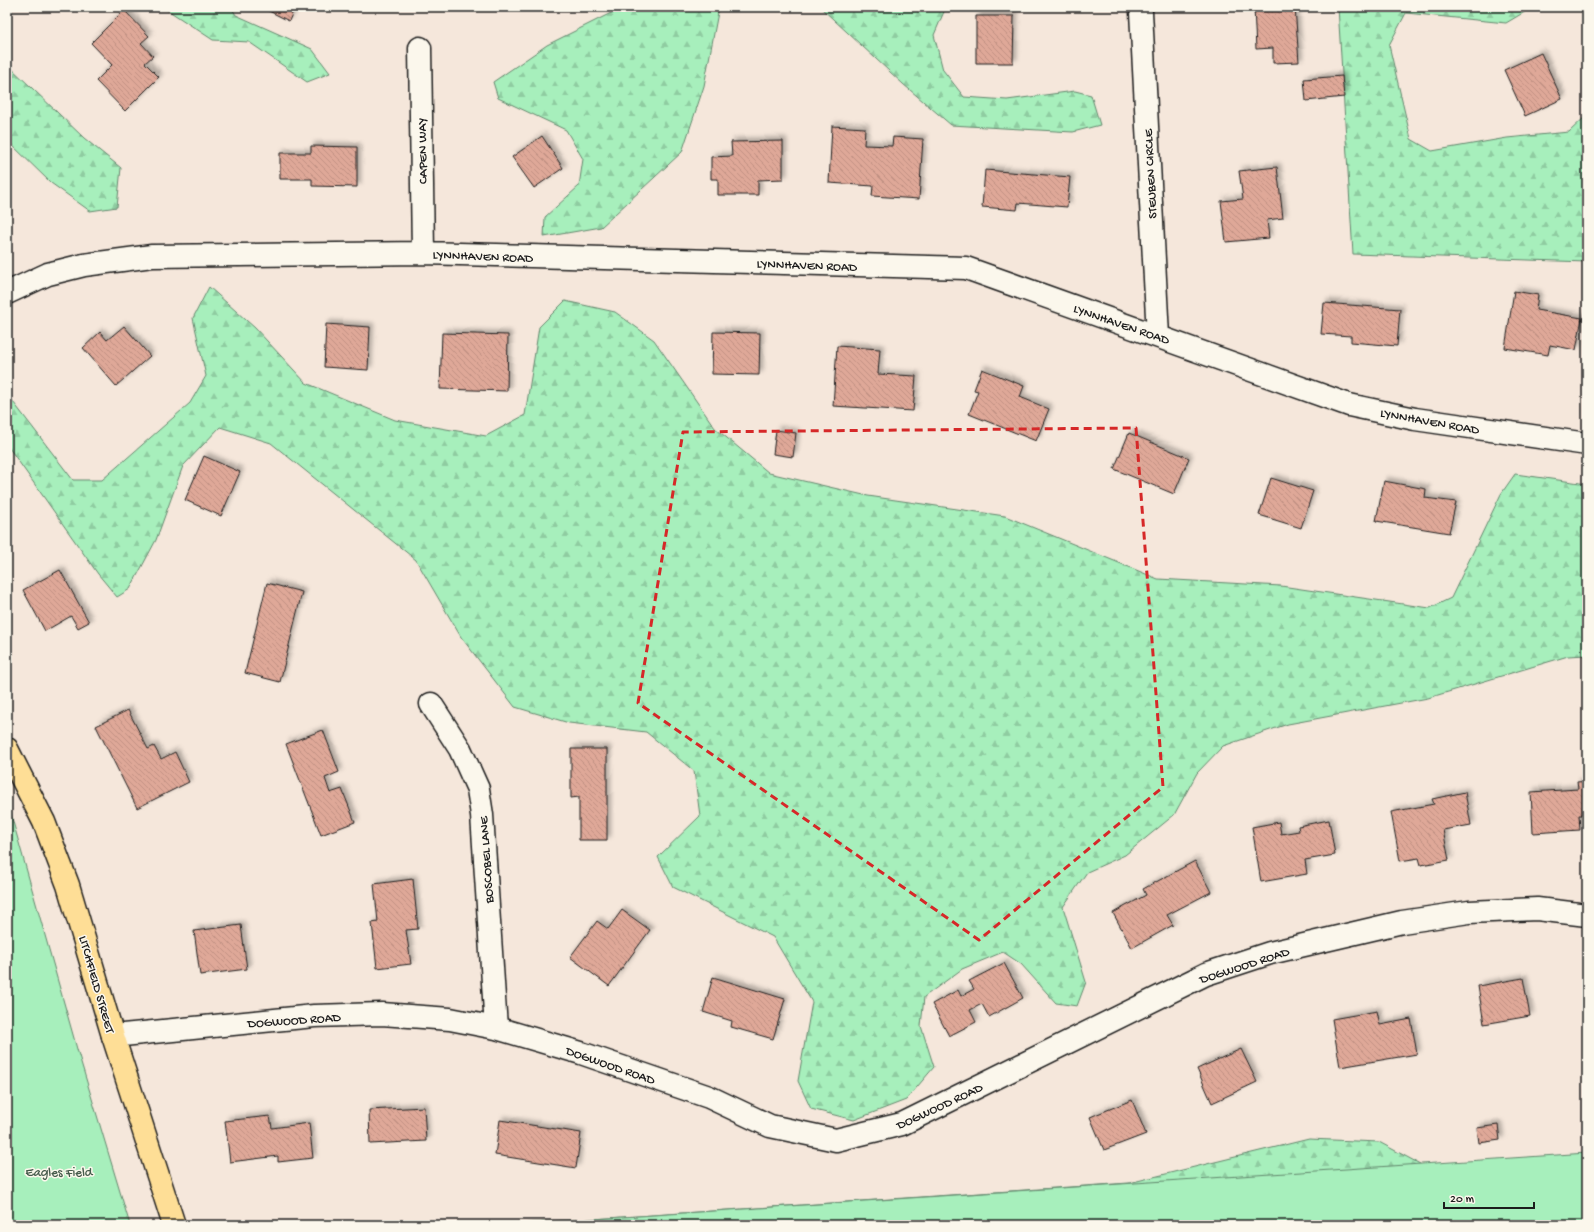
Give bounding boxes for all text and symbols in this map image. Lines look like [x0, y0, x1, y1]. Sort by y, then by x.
street label: CAPEN WAY [415, 118, 432, 184]
street label: STEUBEN CIRCLE [1142, 128, 1161, 219]
street label: LYNNHAVEN ROAD [432, 248, 534, 267]
street label: LYNNHAVEN ROAD [756, 257, 858, 276]
street label: LYNNHAVEN ROAD [1071, 302, 1172, 349]
street label: LYNNHAVEN ROAD [1379, 406, 1481, 439]
street label: BOSCOBEL LANE [477, 815, 498, 905]
street label: LITCHFIELD STREET [75, 934, 117, 1036]
street label: DOGWOOD ROAD [1197, 945, 1292, 988]
street label: DOGWOOD ROAD [246, 1011, 342, 1032]
street label: DOGWOOD ROAD [563, 1044, 657, 1089]
street label: DOGWOOD ROAD [894, 1080, 986, 1134]
park label: Eagles Field [26, 1166, 94, 1181]
scale bar [1444, 1184, 1534, 1210]
text: 20 m [1450, 1193, 1475, 1207]

